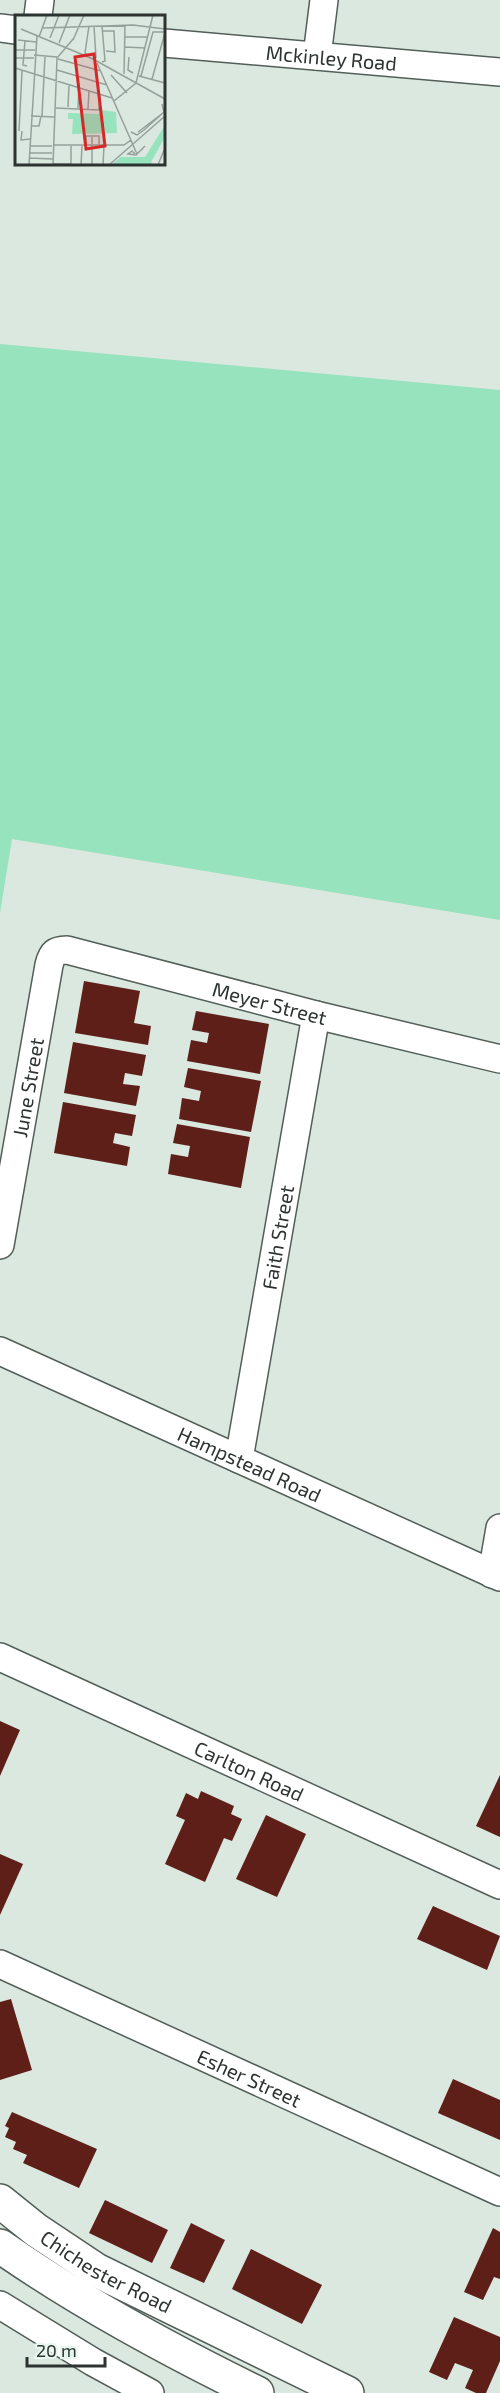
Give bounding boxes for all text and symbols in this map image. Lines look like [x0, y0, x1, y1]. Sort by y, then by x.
inset map [15, 15, 165, 165]
street label: Mckinley Road [265, 40, 398, 75]
street label: Meyer Street [210, 976, 329, 1029]
street label: June Street [7, 1035, 48, 1139]
street label: Faith Street [257, 1183, 298, 1291]
street label: Hampstead Road [174, 1421, 325, 1507]
street label: Carlton Road [191, 1735, 308, 1806]
street label: Esher Street [194, 2044, 305, 2112]
street label: Chichester Road [36, 2225, 176, 2317]
scale bar [27, 2330, 105, 2368]
text: 20 m [36, 2339, 77, 2361]

